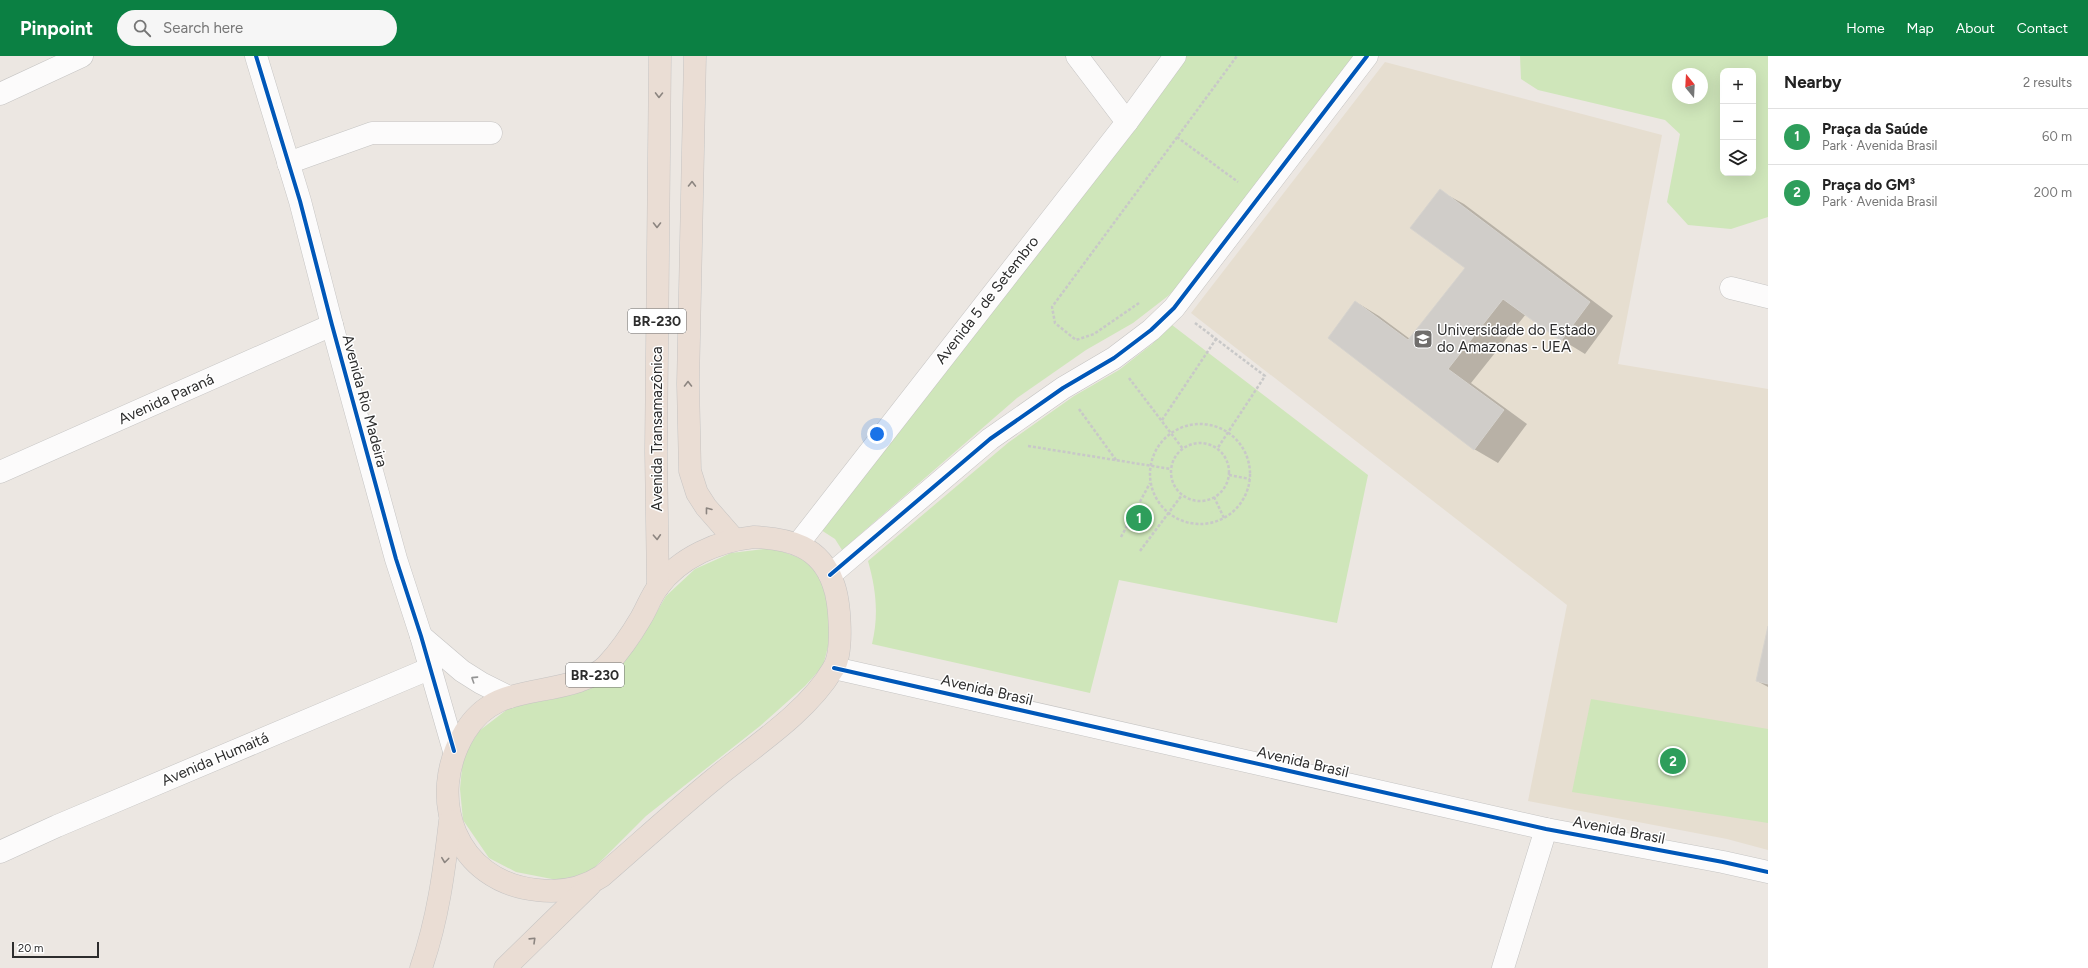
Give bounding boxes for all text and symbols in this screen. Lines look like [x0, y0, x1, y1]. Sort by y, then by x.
search box [117, 10, 397, 46]
text: Pinpoint [20, 17, 93, 40]
icon: search [131, 17, 153, 39]
text: Search here [163, 19, 243, 37]
text: Home [1846, 20, 1885, 37]
text: Map [1907, 20, 1934, 37]
text: About [1956, 20, 1995, 37]
text: Contact [2017, 20, 2068, 37]
north arrow [1672, 68, 1708, 104]
map controls [1720, 68, 1756, 176]
button: + [1720, 68, 1756, 104]
text: Nearby [1784, 72, 1842, 92]
text: 2 results [2023, 75, 2072, 90]
one-way arrow [655, 92, 663, 98]
button: − [1720, 104, 1756, 140]
text: Praça da Saúde [1822, 120, 1928, 138]
text: 1 [1794, 129, 1800, 144]
text: 60 m [2042, 129, 2072, 144]
text: Park · Avenida Brasil [1822, 138, 1937, 153]
button: layers [1720, 140, 1756, 176]
text: Praça do GM³ [1822, 176, 1915, 194]
one-way arrow [688, 181, 696, 187]
text: 2 [1793, 185, 1801, 200]
text: 200 m [2034, 185, 2072, 200]
text: Park · Avenida Brasil [1822, 194, 1937, 209]
one-way arrow [653, 222, 661, 228]
street label: Avenida 5 de Setembro [931, 232, 1043, 368]
road number: BR-230 [628, 309, 686, 333]
place label: Universidade do Estado do Amazonas - UEA [1437, 321, 1596, 356]
school or university icon: Universidade do Estado do Amazonas - UEA [1412, 328, 1434, 350]
street label: Avenida Rio Madeira [339, 333, 391, 469]
street label: Avenida Transamazônica [648, 346, 666, 512]
street label: Avenida Paraná [115, 370, 217, 428]
one-way arrow [684, 381, 692, 387]
your location [867, 424, 887, 444]
pin: 1 [1126, 503, 1152, 533]
one-way arrow [706, 507, 713, 514]
one-way arrow [652, 534, 661, 540]
road number: BR-230 [566, 663, 624, 687]
street label: Avenida Brasil [939, 671, 1035, 709]
one-way arrow [471, 676, 478, 684]
street label: Avenida Humaitá [159, 728, 271, 790]
street label: Avenida Brasil [1255, 743, 1351, 781]
pin: 2 [1660, 746, 1686, 776]
street label: Avenida Brasil [1571, 812, 1667, 848]
one-way arrow [441, 857, 450, 863]
one-way arrow [528, 938, 536, 945]
scale bar [12, 940, 99, 959]
text: 20 m [18, 942, 43, 955]

